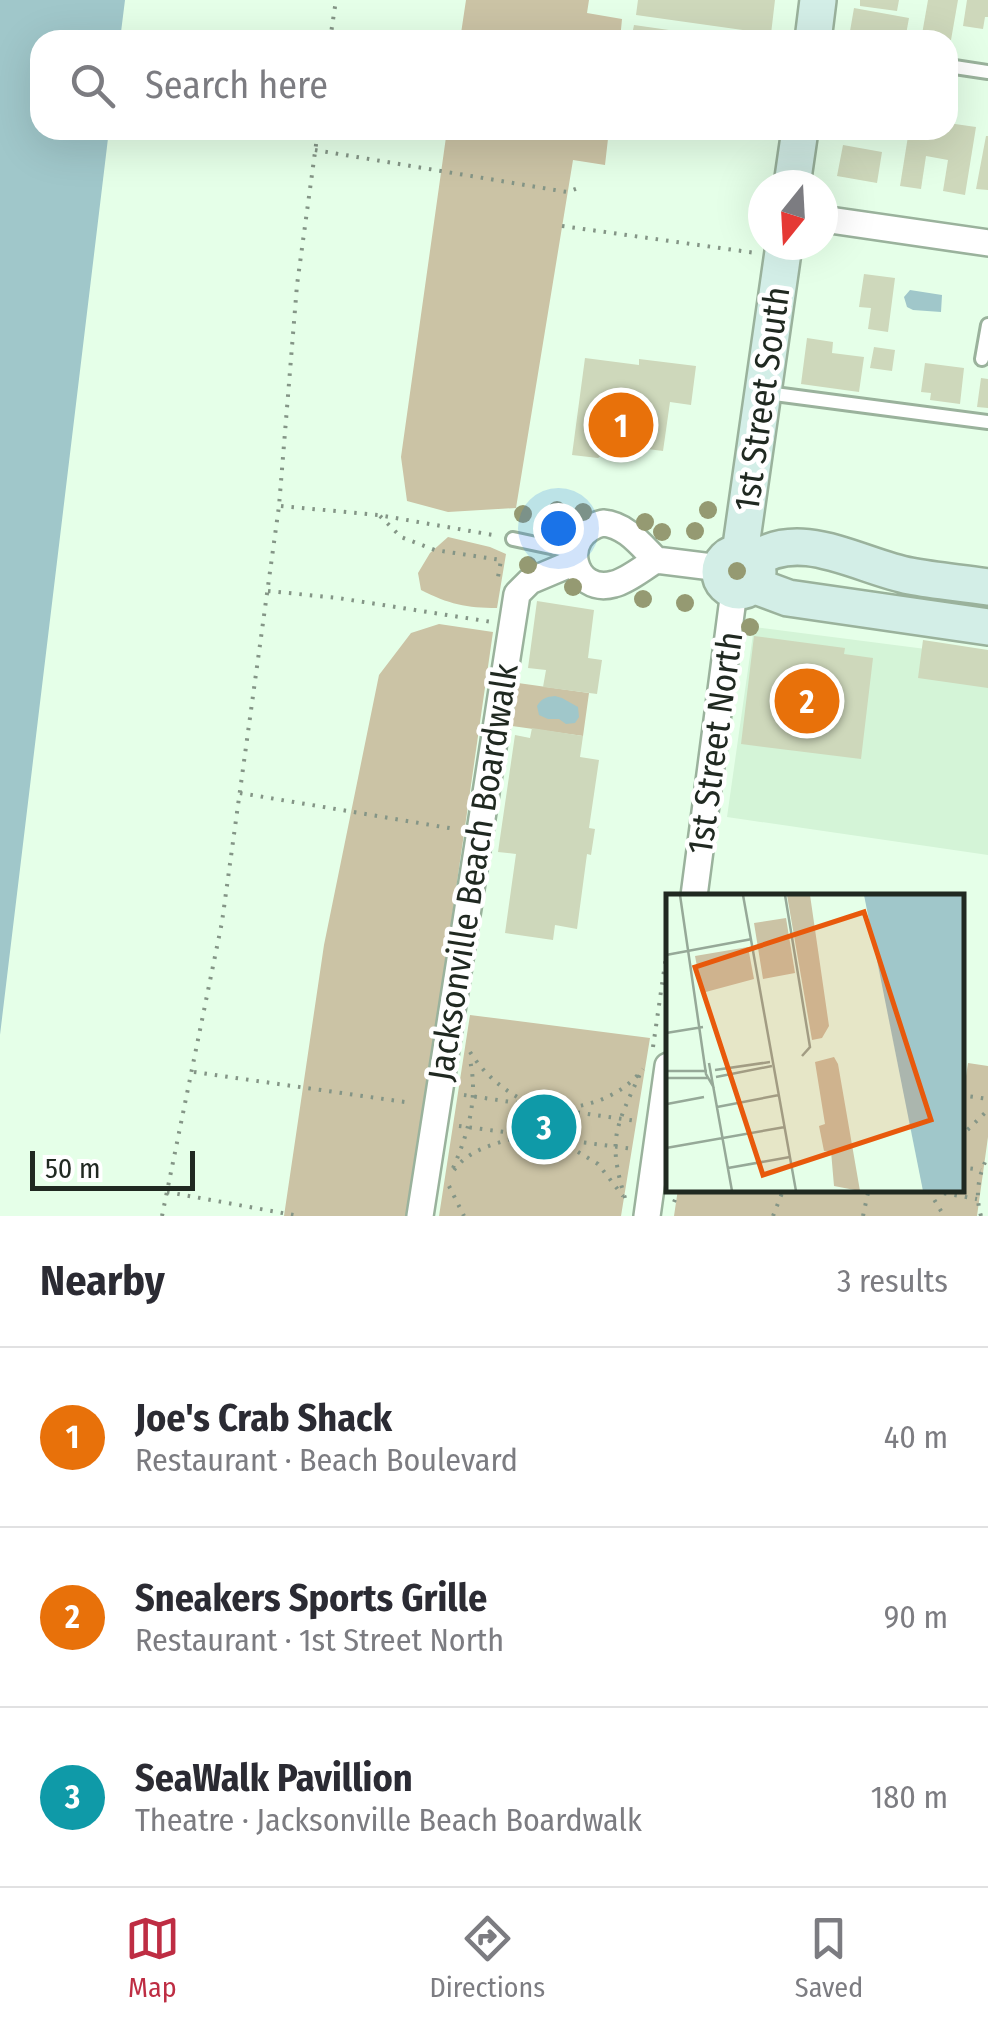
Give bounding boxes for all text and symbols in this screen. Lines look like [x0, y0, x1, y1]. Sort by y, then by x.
search box [30, 30, 958, 140]
icon: search [65, 58, 120, 113]
text: Search here [145, 62, 328, 108]
north arrow [748, 170, 838, 260]
street label: 1st Street South [725, 284, 799, 514]
pin: 1 [588, 388, 654, 462]
your location [533, 503, 584, 554]
street label: 1st Street North [679, 629, 751, 857]
street label: Jacksonville Beach Boardwalk [419, 660, 527, 1084]
pin: 2 [774, 664, 840, 738]
inset map [666, 894, 963, 1191]
pin: 3 [512, 1090, 576, 1164]
scale bar [30, 1146, 195, 1190]
text: 50 m [45, 1152, 101, 1185]
text: Nearby [40, 1256, 165, 1306]
text: 3 results [837, 1262, 948, 1300]
text: Joe's Crab Shack [135, 1395, 392, 1441]
text: 1 [66, 1418, 79, 1456]
text: 40 m [884, 1418, 948, 1456]
text: Restaurant · Beach Boulevard [135, 1441, 518, 1479]
text: Sneakers Sports Grille [135, 1575, 487, 1621]
text: 2 [65, 1598, 80, 1636]
text: 90 m [884, 1598, 948, 1636]
text: Restaurant · 1st Street North [135, 1621, 504, 1659]
text: SeaWalk Pavillion [135, 1755, 413, 1801]
text: 3 [65, 1778, 80, 1816]
text: 180 m [871, 1778, 948, 1816]
text: Theatre · Jacksonville Beach Boardwalk [135, 1801, 642, 1839]
tab: Map [125, 1911, 180, 2004]
tab: Directions [429, 1911, 545, 2004]
tab: Saved [795, 1911, 863, 2004]

